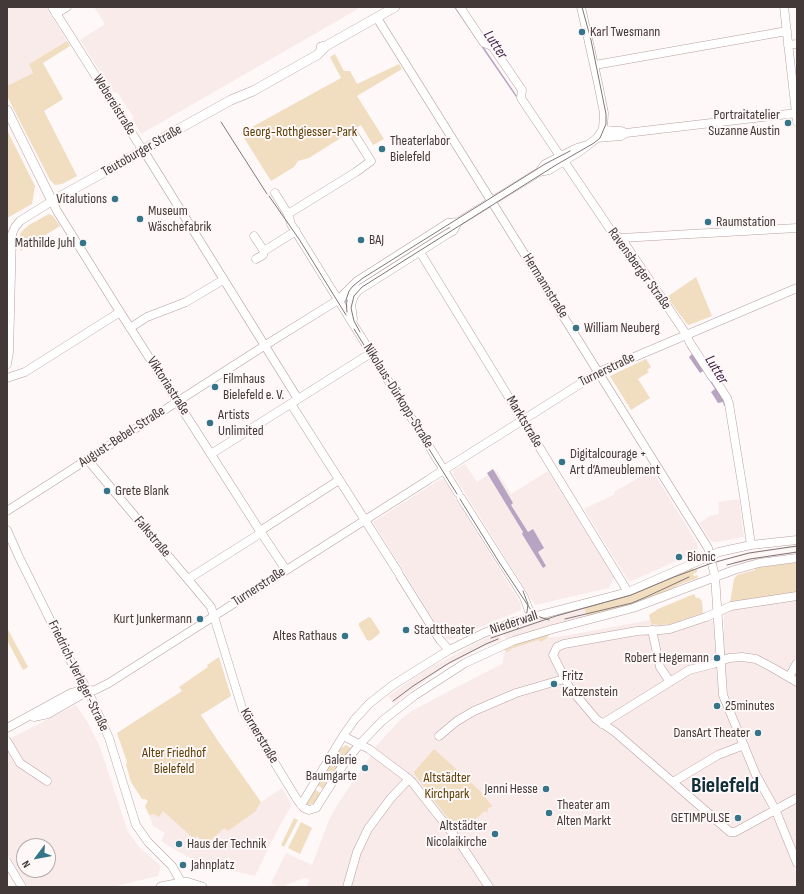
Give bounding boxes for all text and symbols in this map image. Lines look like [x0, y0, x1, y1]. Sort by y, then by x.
place label: Karl Twesmann [590, 24, 660, 40]
water label: Lutter [479, 27, 511, 63]
marker: Karl Twesmann [577, 27, 587, 37]
street label: Webereistraße [89, 72, 139, 138]
place label: Portraitatelier Suzanne Austin [708, 107, 780, 140]
marker: Portraitatelier Suzanne Austin [783, 118, 793, 128]
street label: Teutoburger Straße [99, 121, 185, 181]
park label: Georg-Rothgiesser-Park [243, 124, 357, 140]
place label: Theaterlabor Bielefeld [390, 133, 450, 166]
marker: Theaterlabor Bielefeld [377, 144, 387, 154]
place label: Vitalutions [56, 191, 107, 207]
marker: Vitalutions [110, 194, 120, 204]
place label: Museum Wäschefabrik [148, 203, 211, 236]
marker: Museum Wäschefabrik [135, 214, 145, 224]
place label: Raumstation [716, 214, 776, 230]
marker: Raumstation [703, 217, 713, 227]
street label: Ravensberger Straße [604, 225, 674, 313]
place label: BAJ [369, 232, 384, 248]
place label: Mathilde Juhl [15, 235, 75, 251]
marker: BAJ [356, 235, 366, 245]
marker: Mathilde Juhl [78, 238, 88, 248]
street label: Hermannstraße [519, 251, 571, 321]
place label: William Neuberg [584, 320, 660, 336]
marker: William Neuberg [571, 323, 581, 333]
street label: Nikolaus-Dürkopp-Straße [359, 341, 437, 451]
street label: Turnerstraße [576, 349, 638, 391]
water label: Lutter [700, 352, 732, 388]
street label: Viktoriastraße [143, 354, 193, 418]
place label: Filmhaus Bielefeld e. V. [223, 371, 284, 404]
marker: Filmhaus Bielefeld e. V. [210, 382, 220, 392]
street label: Marktstraße [502, 393, 546, 451]
street label: August-Bebel-Straße [76, 403, 168, 471]
place label: Artists Unlimited [218, 407, 264, 440]
marker: Artists Unlimited [205, 418, 215, 428]
place label: Digitalcourage + Art d’Ameublement [570, 446, 660, 478]
marker: Digitalcourage + Art d’Ameublement [557, 457, 567, 467]
place label: Grete Blank [115, 483, 169, 499]
marker: Grete Blank [102, 486, 112, 496]
street label: Falkstraße [130, 513, 174, 561]
place label: Bionic [687, 549, 716, 565]
marker: Bionic [674, 552, 684, 562]
street label: Turnerstraße [229, 564, 289, 610]
street label: Niederwall [488, 607, 540, 639]
place label: Kurt Junkermann [113, 611, 192, 627]
marker: Kurt Junkermann [195, 614, 205, 624]
street label: Friedrich-Verleger-Straße [44, 618, 112, 734]
place label: Stadttheater [414, 622, 475, 638]
marker: Stadttheater [401, 625, 411, 635]
place label: Altes Rathaus [273, 628, 337, 644]
marker: Altes Rathaus [340, 631, 350, 641]
place label: Robert Hegemann [625, 650, 709, 666]
marker: Robert Hegemann [712, 653, 722, 663]
place label: Fritz Katzenstein [562, 668, 618, 700]
marker: Fritz Katzenstein [549, 679, 559, 689]
place label: 25minutes [725, 698, 775, 714]
marker: 25minutes [712, 701, 722, 711]
street label: Körnerstraße [236, 705, 282, 767]
place label: DansArt Theater [673, 725, 750, 741]
marker: DansArt Theater [753, 728, 763, 738]
park label: Alter Friedhof Bielefeld [142, 745, 206, 778]
place label: Galerie Baumgarte [306, 752, 357, 784]
marker: Galerie Baumgarte [360, 763, 370, 773]
park label: Altstädter Kirchpark [423, 770, 471, 802]
district label: Bielefeld [691, 773, 759, 799]
place label: Jenni Hesse [484, 781, 538, 797]
marker: Jenni Hesse [541, 784, 551, 794]
place label: Theater am Alten Markt [557, 797, 611, 830]
marker: Theater am Alten Markt [544, 808, 554, 818]
place label: GETIMPULSE [671, 810, 730, 826]
marker: GETIMPULSE [733, 813, 743, 823]
place label: Altstädter Nicolaikirche [426, 818, 487, 850]
marker: Altstädter Nicolaikirche [490, 829, 500, 839]
place label: Haus der Technik [187, 836, 266, 852]
north arrow [16, 838, 56, 878]
marker: Haus der Technik [174, 839, 184, 849]
place label: Jahnplatz [191, 857, 234, 873]
text: N [19, 858, 33, 870]
marker: Jahnplatz [178, 860, 188, 870]

